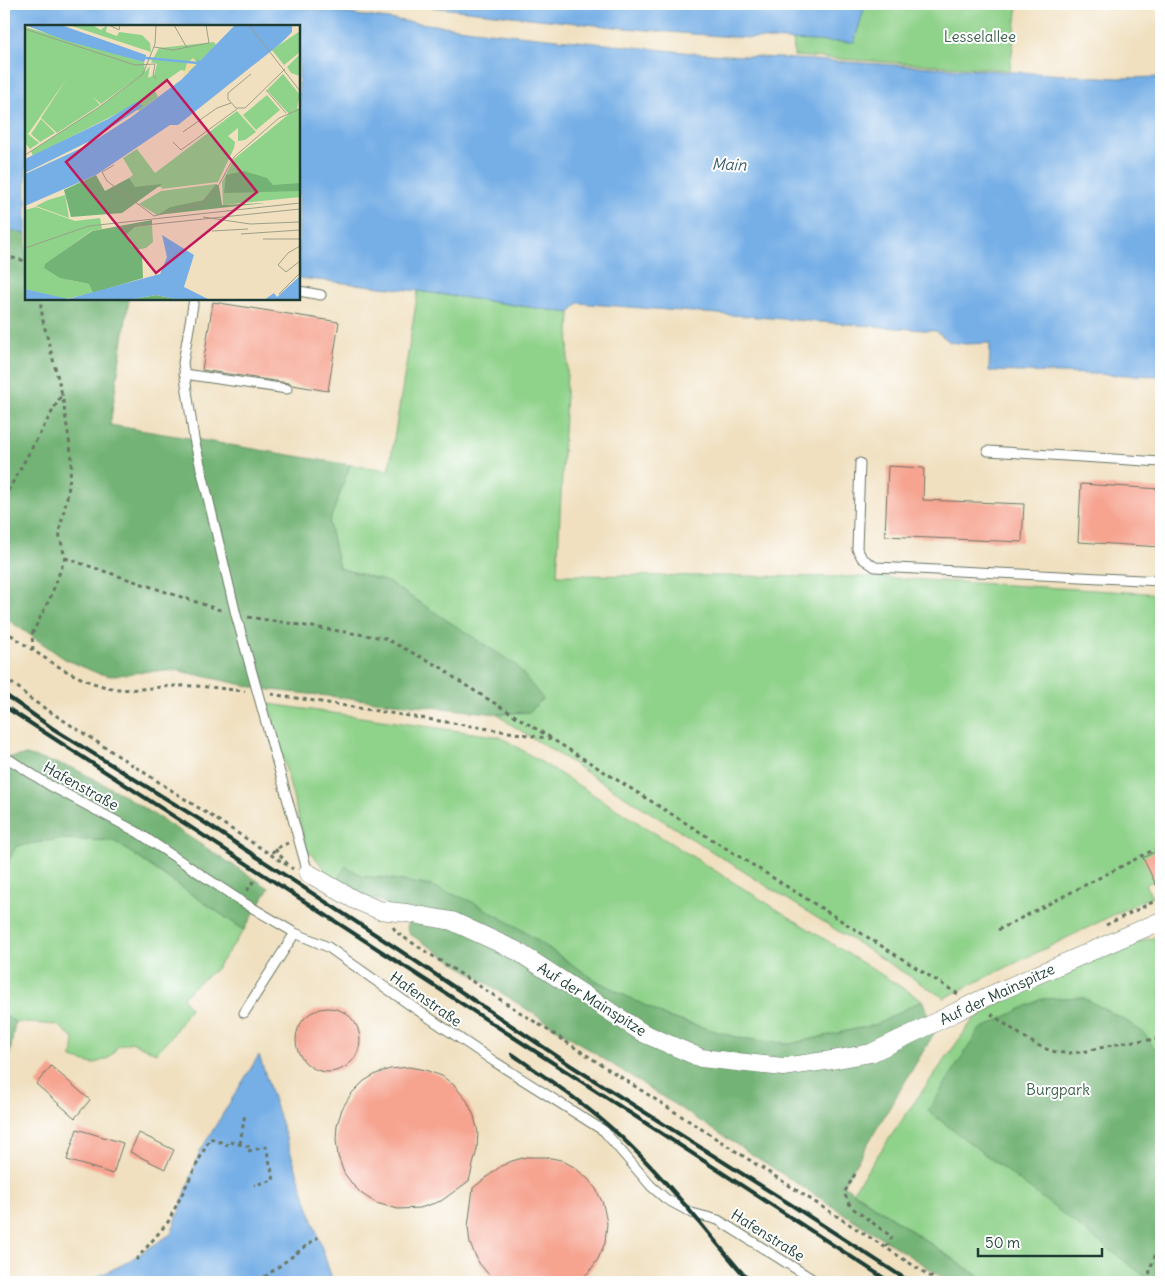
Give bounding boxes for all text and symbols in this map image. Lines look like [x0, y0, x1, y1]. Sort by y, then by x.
inset map [25, 25, 300, 300]
park label: Lesselallee [944, 27, 1016, 46]
water label: Main [711, 153, 747, 175]
street label: Hafenstraße [40, 758, 122, 814]
street label: Auf der Mainspitze [534, 958, 650, 1040]
street label: Auf der Mainspitze [936, 959, 1058, 1029]
street label: Hafenstraße [386, 967, 466, 1031]
park label: Burgpark [1026, 1080, 1090, 1099]
street label: Hafenstraße [728, 1205, 808, 1265]
scale bar [978, 1226, 1101, 1258]
text: 50 m [985, 1233, 1020, 1252]

